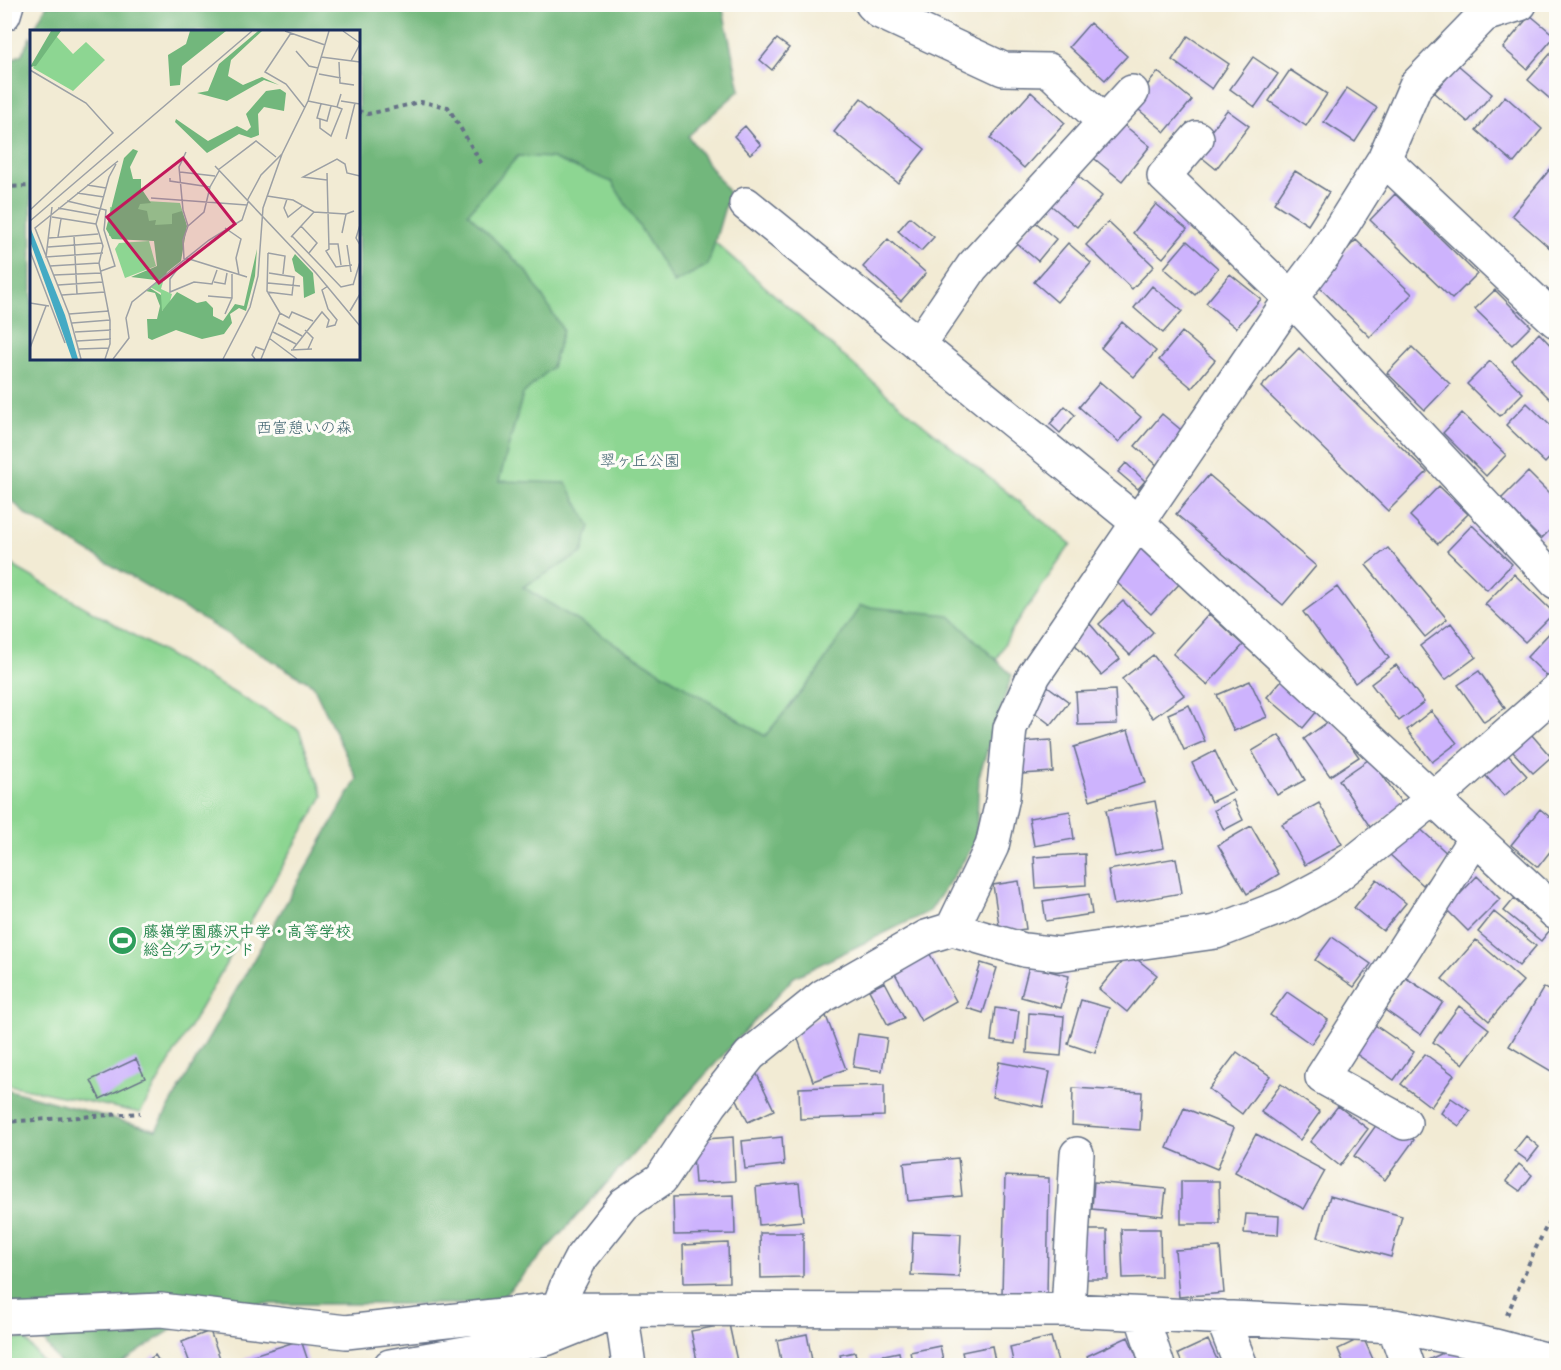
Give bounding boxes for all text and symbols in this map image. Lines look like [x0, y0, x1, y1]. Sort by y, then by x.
inset map [30, 30, 360, 360]
park label: 西富憩いの森 [256, 416, 352, 438]
park label: 翠ヶ丘公園 [600, 449, 680, 471]
place label: 藤嶺学園藤沢中学・高等学校 総合グラウンド [143, 920, 351, 960]
sports icon: 藤嶺学園藤沢中学・高等学校 総合グラウンド [106, 924, 138, 956]

